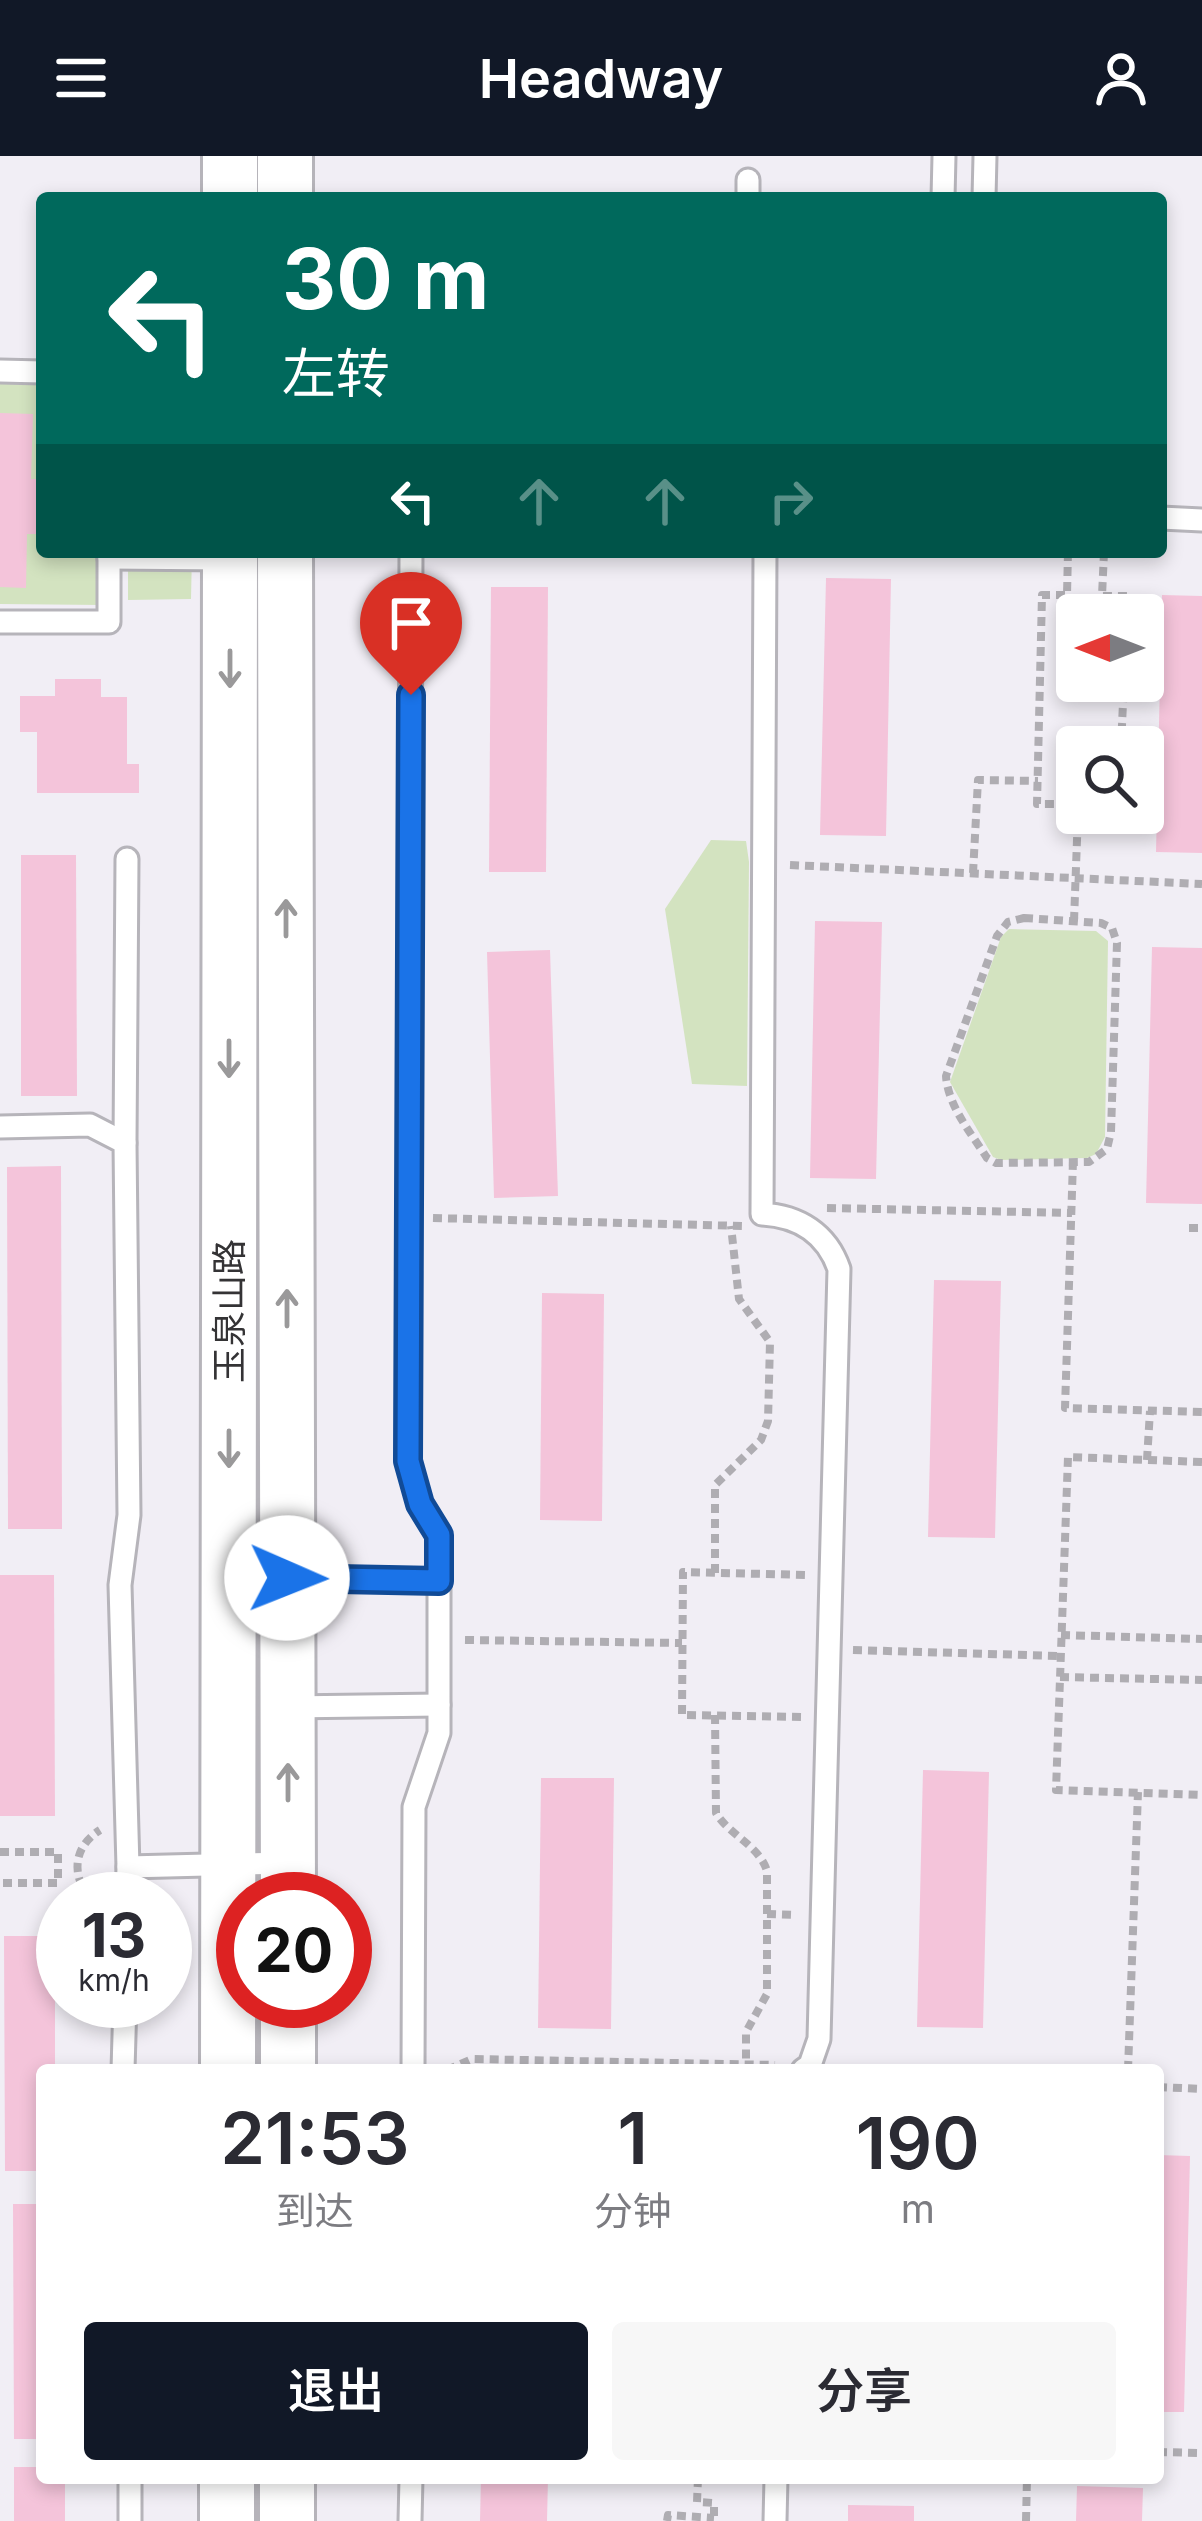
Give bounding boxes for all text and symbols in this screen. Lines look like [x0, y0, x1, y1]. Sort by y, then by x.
icon: menu [48, 45, 114, 111]
icon: person [1088, 45, 1154, 111]
text: Headway [479, 46, 723, 111]
text: 30 m [282, 228, 489, 329]
icon: left [84, 240, 240, 396]
text: 左转 [282, 341, 390, 406]
icon: left [380, 468, 446, 534]
icon: ahead [506, 468, 572, 534]
icon: ahead [632, 468, 698, 534]
icon: right [758, 468, 824, 534]
pin [360, 572, 462, 695]
icon: arrive [378, 590, 444, 656]
north arrow [1056, 594, 1164, 702]
map controls [1056, 594, 1164, 834]
one-way arrow [219, 649, 241, 688]
button: search [1056, 726, 1164, 834]
one-way arrow [275, 899, 297, 938]
one-way arrow [218, 1039, 240, 1078]
street label: 玉泉山路 [207, 1239, 251, 1383]
one-way arrow [276, 1289, 298, 1328]
one-way arrow [218, 1429, 240, 1468]
position arrow [224, 1515, 350, 1641]
one-way arrow [277, 1763, 299, 1802]
speed limit sign: 20 [216, 1872, 372, 2028]
text: 13 [82, 1899, 146, 1971]
text: km/h [78, 1962, 150, 1998]
text: 21:53 [220, 2094, 410, 2181]
text: 1 [617, 2094, 648, 2181]
text: 190 [856, 2099, 980, 2186]
text: m [901, 2185, 935, 2232]
text: 到达 [276, 2187, 354, 2234]
text: 分钟 [594, 2187, 672, 2234]
button: 退出 [84, 2322, 588, 2460]
button: 分享 [612, 2322, 1116, 2460]

